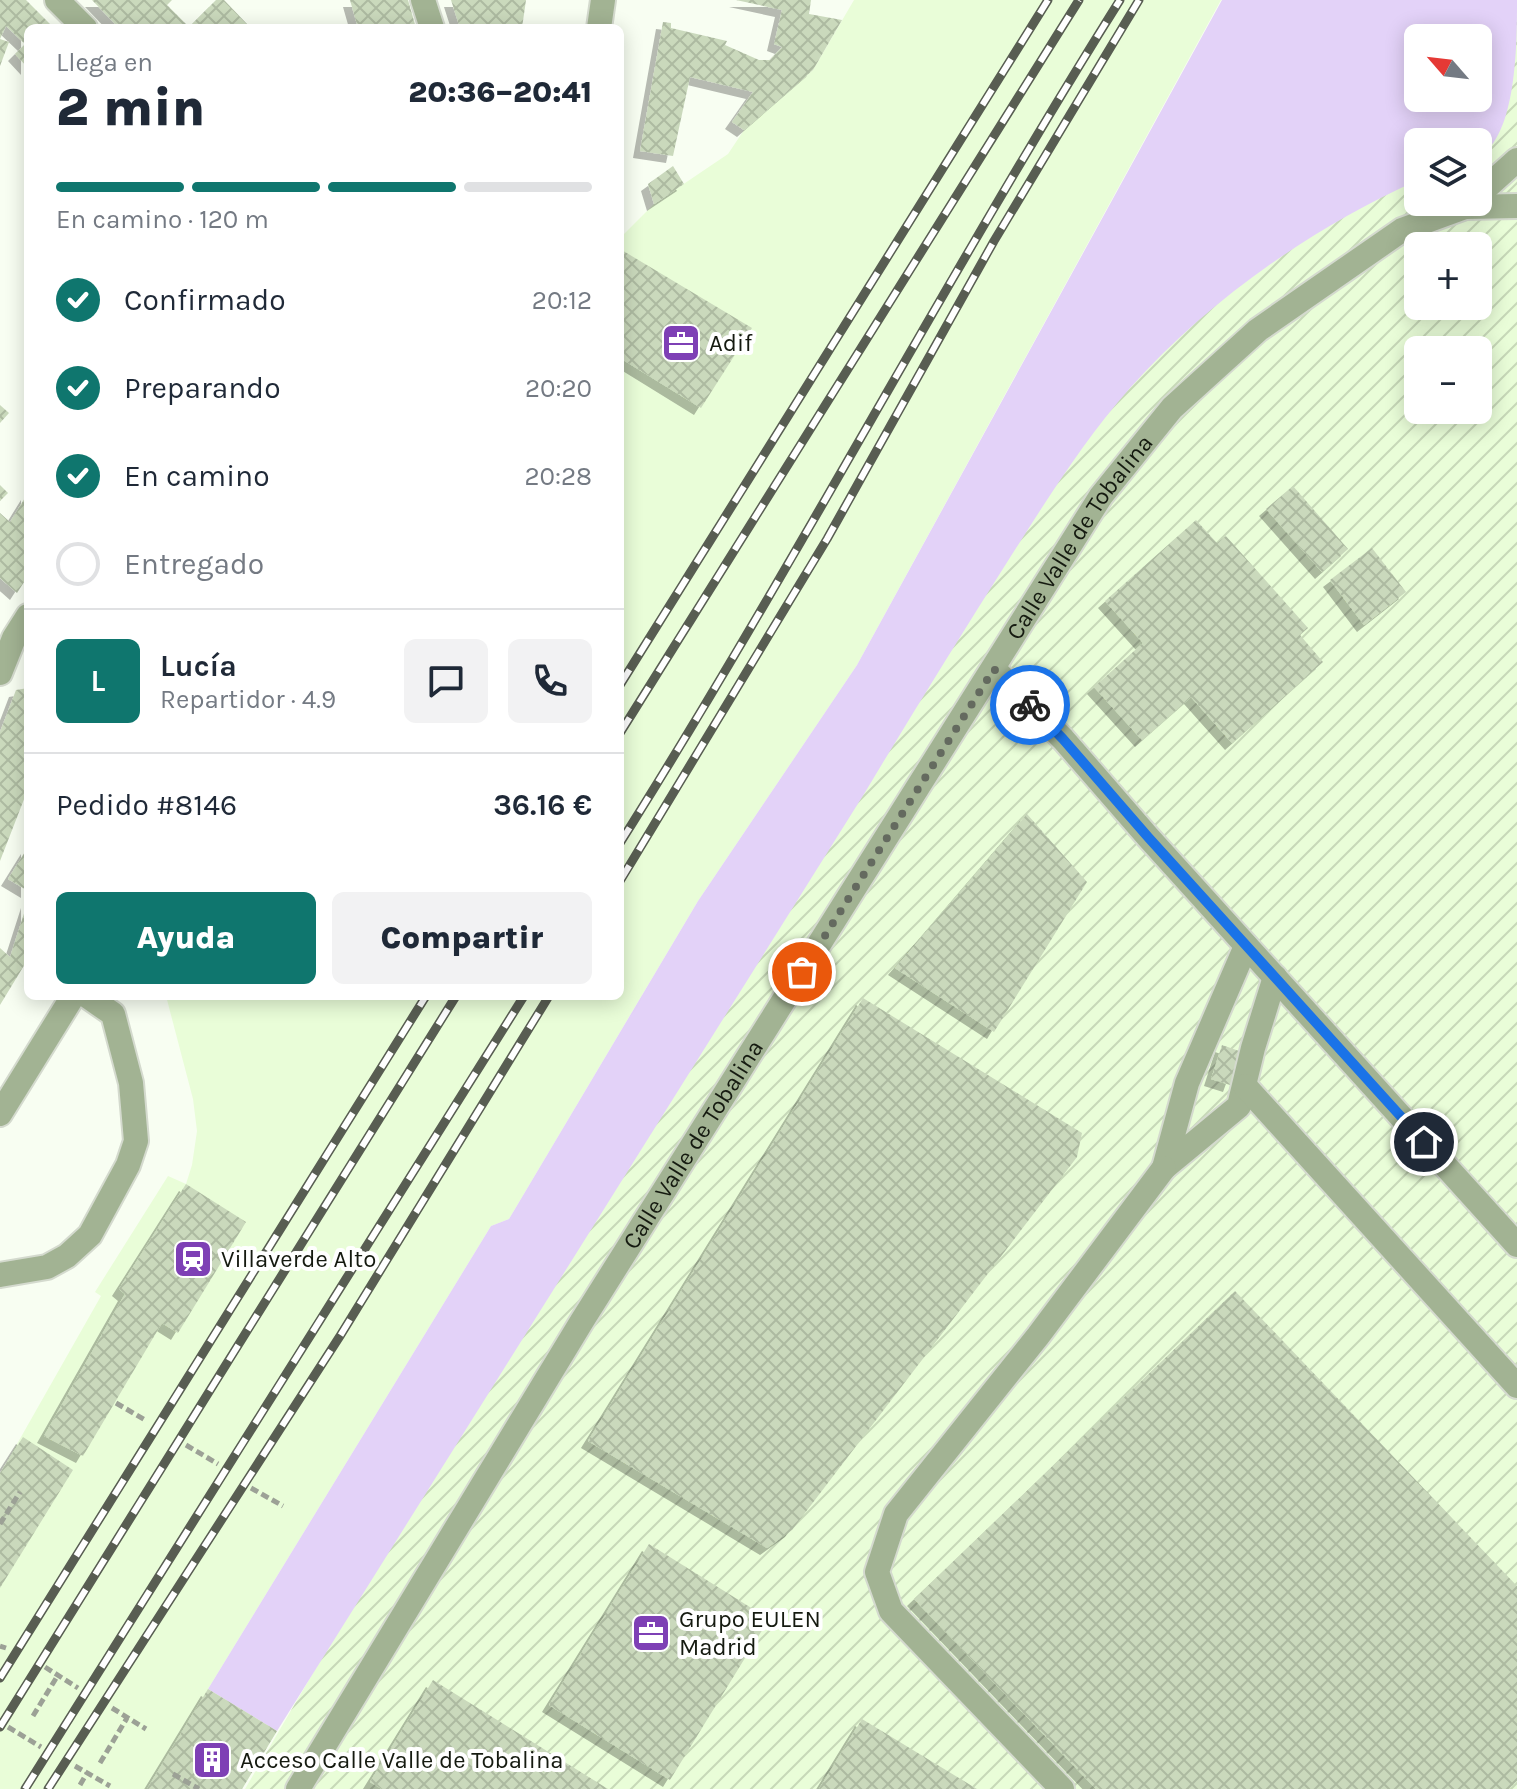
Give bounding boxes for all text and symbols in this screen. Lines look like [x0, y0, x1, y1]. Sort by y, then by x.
north arrow [1404, 24, 1492, 112]
map controls [1404, 24, 1492, 424]
text: Llega en [56, 47, 153, 78]
text: 20:36–20:41 [408, 74, 592, 110]
text: 2 min [56, 77, 205, 138]
button: layers [1404, 128, 1492, 216]
text: En camino · 120 m [56, 204, 269, 235]
button: + [1404, 232, 1492, 320]
icon: check [56, 278, 100, 322]
text: Confirmado [124, 282, 286, 318]
text: 20:12 [532, 285, 592, 316]
office icon: Adif [660, 322, 702, 364]
place label: Adif [709, 329, 753, 357]
button: − [1404, 336, 1492, 424]
icon: check [56, 366, 100, 410]
text: Preparando [124, 370, 281, 406]
text: 20:20 [525, 373, 592, 404]
street label: Calle Valle de Tobalina [1000, 429, 1159, 645]
icon: check [56, 454, 100, 498]
text: En camino [124, 458, 270, 494]
text: 20:28 [524, 461, 592, 492]
text: Entregado [124, 546, 264, 582]
button: chat [404, 639, 488, 723]
button: phone [508, 639, 592, 723]
text: Lucía [160, 648, 237, 684]
text: L [91, 663, 105, 699]
courier [990, 665, 1070, 745]
icon: bike [1008, 683, 1052, 727]
text: Repartidor · 4.9 [160, 684, 336, 715]
text: Pedido #8146 [56, 787, 237, 823]
text: 36.16 € [493, 787, 592, 823]
button: Ayuda [56, 892, 316, 984]
button: Compartir [332, 892, 592, 984]
pin [768, 938, 836, 1006]
icon: bag [780, 950, 824, 994]
street label: Calle Valle de Tobalina [617, 1035, 769, 1254]
pin [1390, 1108, 1458, 1176]
icon: home [1402, 1120, 1446, 1164]
station icon: Villaverde Alto [172, 1238, 214, 1280]
place label: Villaverde Alto [221, 1245, 376, 1273]
place label: Grupo EULEN Madrid [679, 1605, 821, 1661]
office icon: Grupo EULEN Madrid [630, 1612, 672, 1654]
building icon: Acceso Calle Valle de Tobalina [191, 1739, 233, 1781]
place label: Acceso Calle Valle de Tobalina [240, 1746, 564, 1774]

